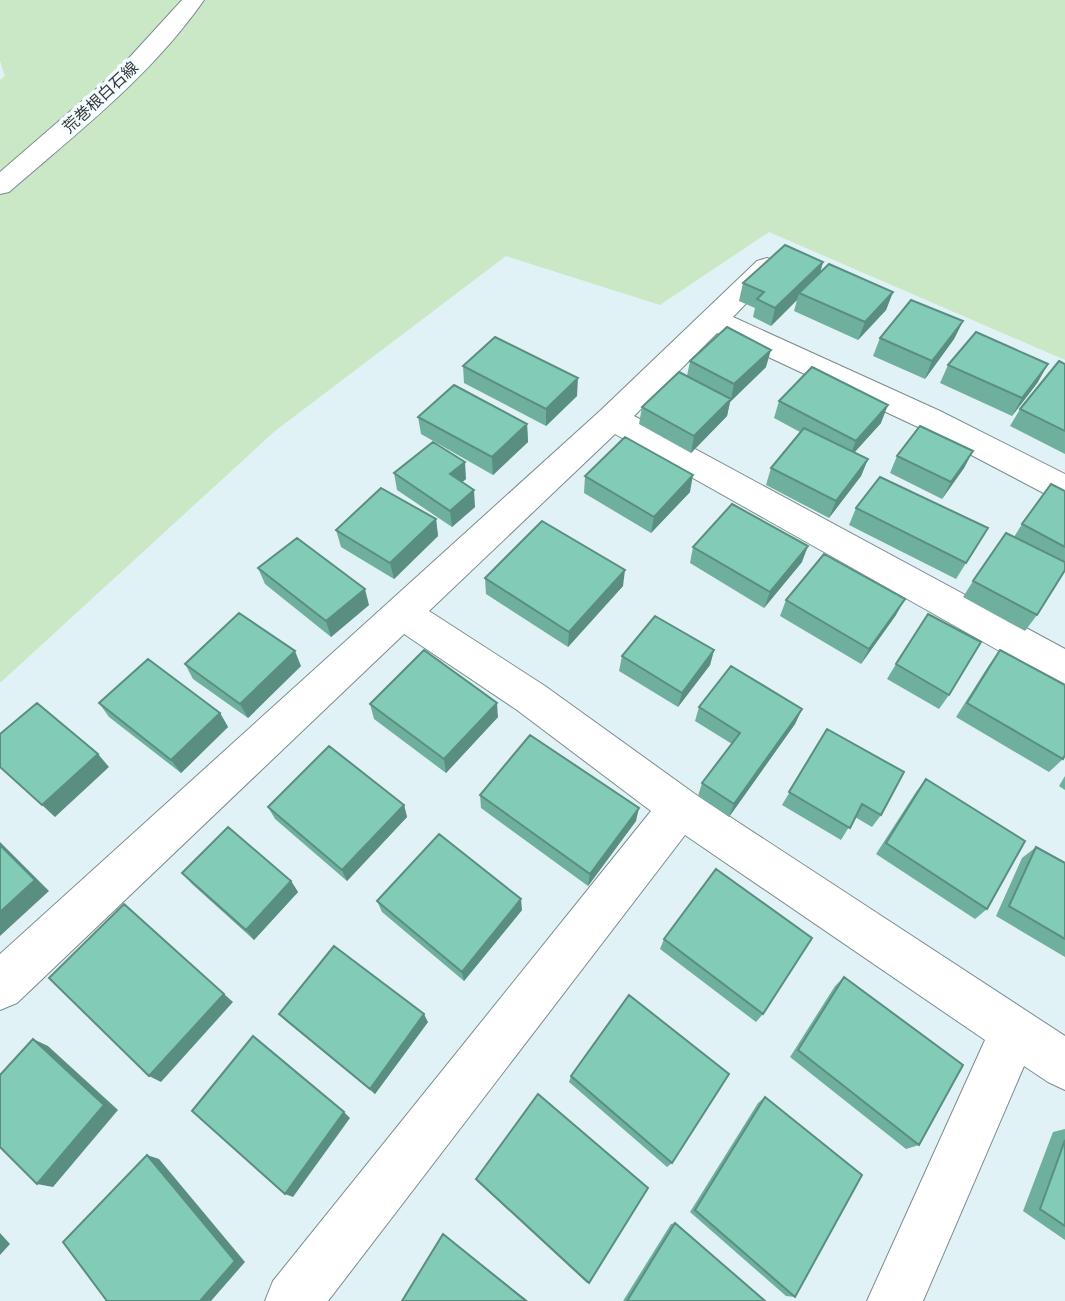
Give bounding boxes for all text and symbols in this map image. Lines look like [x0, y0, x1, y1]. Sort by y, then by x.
street label: 荒巻根白石線 [59, 58, 142, 137]

